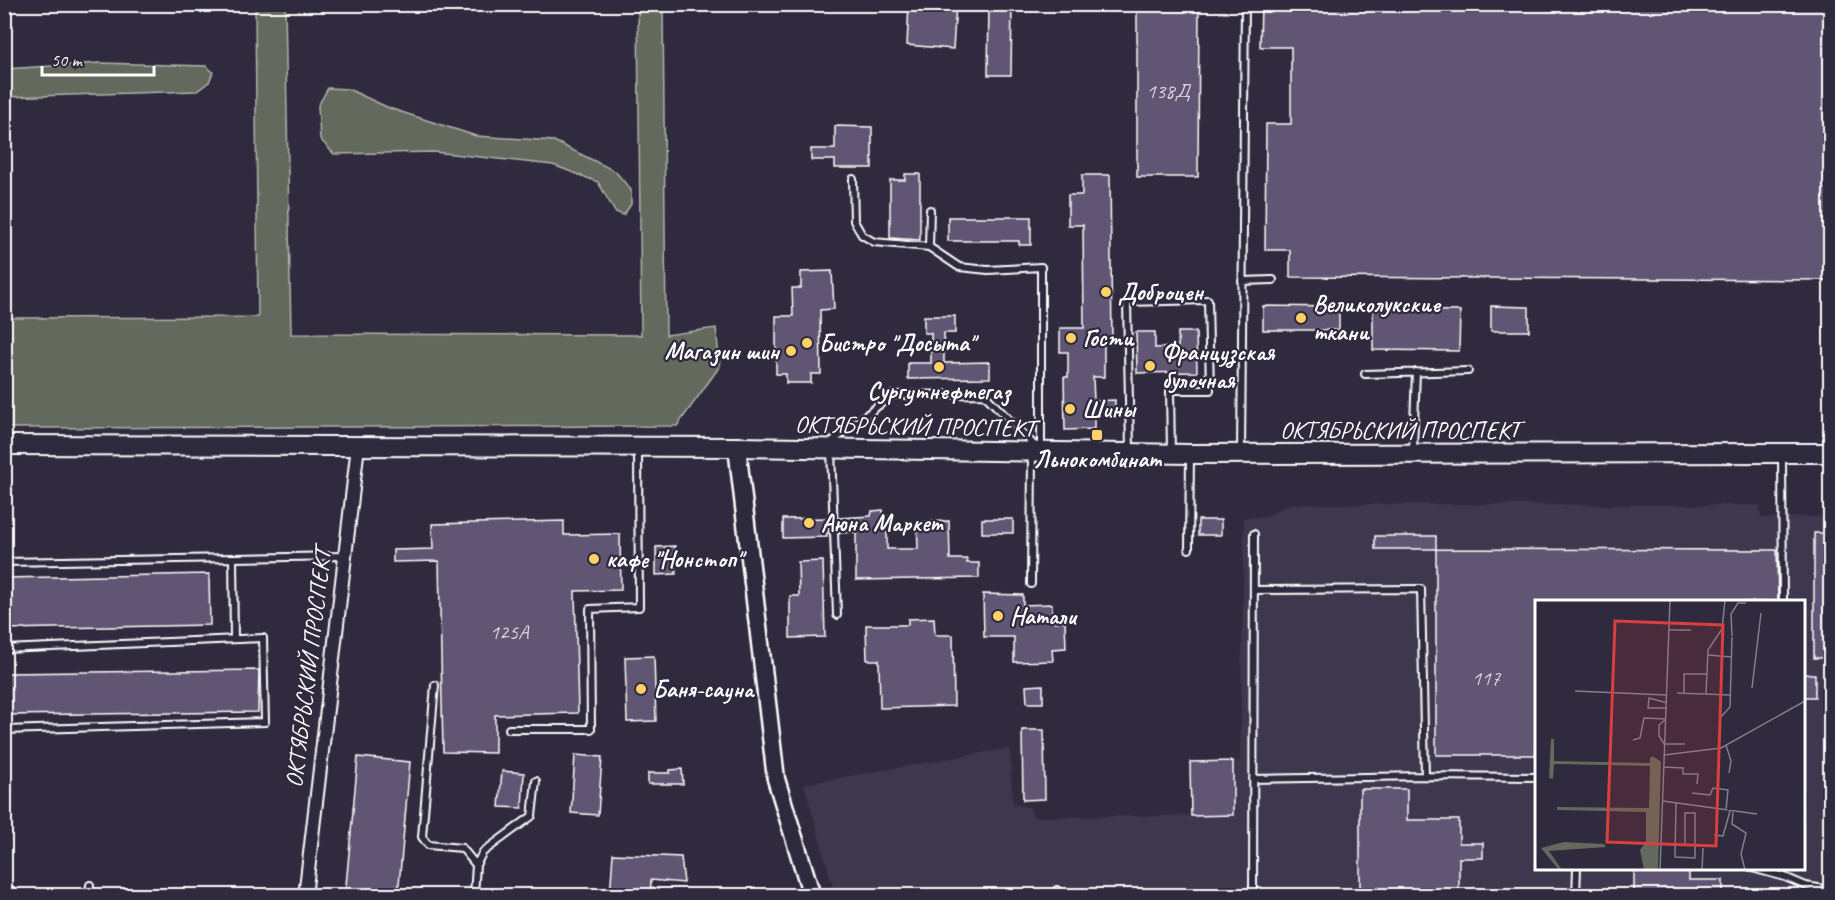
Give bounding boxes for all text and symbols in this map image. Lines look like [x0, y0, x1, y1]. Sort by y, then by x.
scale bar [42, 39, 154, 77]
text: 50 m [51, 49, 84, 71]
house number: 138Д [1146, 78, 1192, 104]
place label: Доброцен [1118, 277, 1204, 307]
marker: Доброцен [1099, 285, 1113, 299]
place label: Великолукские ткани [1313, 289, 1442, 347]
marker: Великолукские ткани [1294, 311, 1308, 325]
place label: Гости [1083, 323, 1135, 353]
place label: Бистро "Досыта" [819, 328, 980, 358]
marker: Гости [1064, 331, 1078, 345]
place label: Магазин шин [665, 336, 780, 367]
marker: Бистро "Досыта" [800, 336, 814, 350]
place label: Французская булочная [1162, 337, 1276, 395]
marker: Магазин шин [784, 344, 798, 358]
marker: Французская булочная [1143, 359, 1157, 373]
marker: Сургутнефтегаз [932, 360, 946, 374]
place label: Сургутнефтегаз [868, 376, 1012, 407]
place label: Шины [1082, 394, 1137, 424]
marker: Шины [1063, 402, 1077, 416]
street label: ОКТЯБРЬСКИЙ ПРОСПЕКТ [795, 409, 1041, 443]
street label: ОКТЯБРЬСКИЙ ПРОСПЕКТ [1280, 415, 1526, 445]
marker: Льнокомбинат [1090, 428, 1104, 442]
place label: Льнокомбинат [1033, 444, 1163, 474]
place label: Аюна Маркет [821, 508, 944, 538]
marker: Аюна Маркет [802, 516, 816, 530]
street label: ОКТЯБРЬСКИЙ ПРОСПЕКТ [278, 541, 338, 789]
place label: кафе "Нонстоп" [606, 544, 747, 574]
marker: кафе "Нонстоп" [587, 552, 601, 566]
inset map [1535, 600, 1805, 870]
place label: Натали [1010, 601, 1078, 631]
marker: Натали [991, 609, 1005, 623]
house number: 125А [490, 619, 530, 645]
house number: 117 [1472, 665, 1502, 691]
place label: Баня-сауна [653, 674, 756, 704]
marker: Баня-сауна [634, 682, 648, 696]

